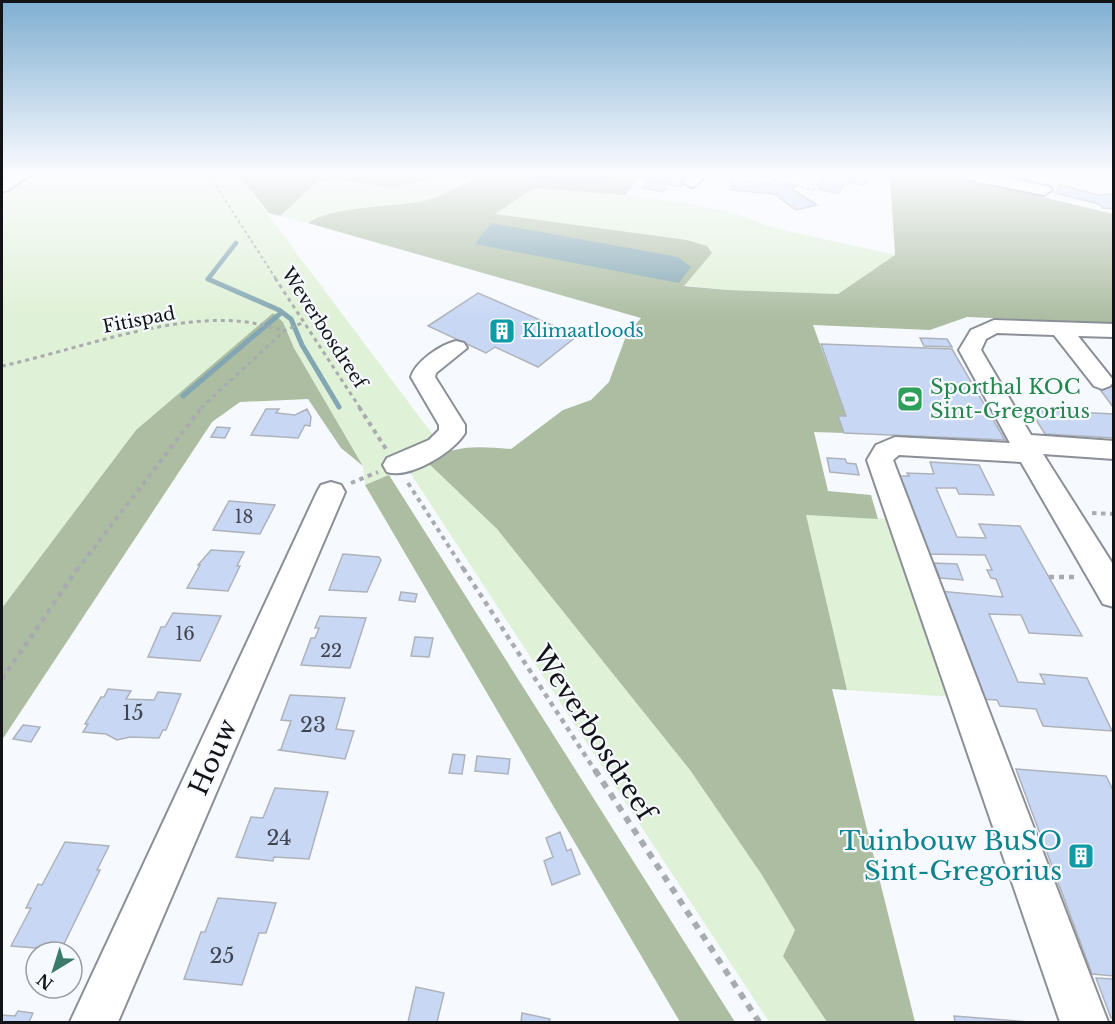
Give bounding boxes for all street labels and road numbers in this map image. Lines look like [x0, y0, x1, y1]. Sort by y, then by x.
street label: Weverbosdreef [276, 263, 373, 395]
street label: Fitispad [101, 302, 177, 338]
street label: Weverbosdreef [525, 639, 664, 829]
street label: Houw [182, 714, 244, 800]

